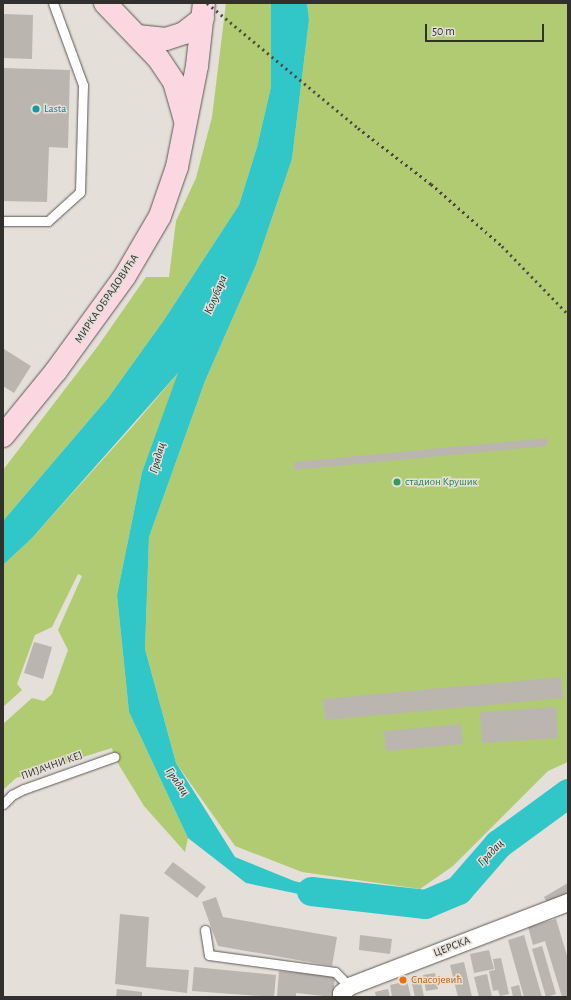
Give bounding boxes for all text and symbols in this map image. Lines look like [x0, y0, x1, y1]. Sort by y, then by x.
scale bar [427, 16, 546, 42]
text: 50 m [432, 25, 455, 37]
place label: Lasta [44, 102, 66, 116]
marker: Lasta [31, 104, 41, 114]
street label: МИРКА ОБРАДОВИЋА [72, 252, 142, 346]
water label: Колубара [201, 273, 231, 317]
water label: Градац [147, 441, 169, 475]
place label: стадион Крушик [405, 475, 477, 489]
marker: стадион Крушик [392, 477, 402, 487]
street label: ПИЈАЧНИ КЕЈ [19, 749, 85, 783]
water label: Градац [162, 765, 192, 799]
water label: Градац [475, 837, 507, 869]
street label: ЦЕРСКА [432, 934, 472, 960]
place label: Спасојевић [411, 973, 462, 987]
marker: Спасојевић [398, 975, 408, 985]

